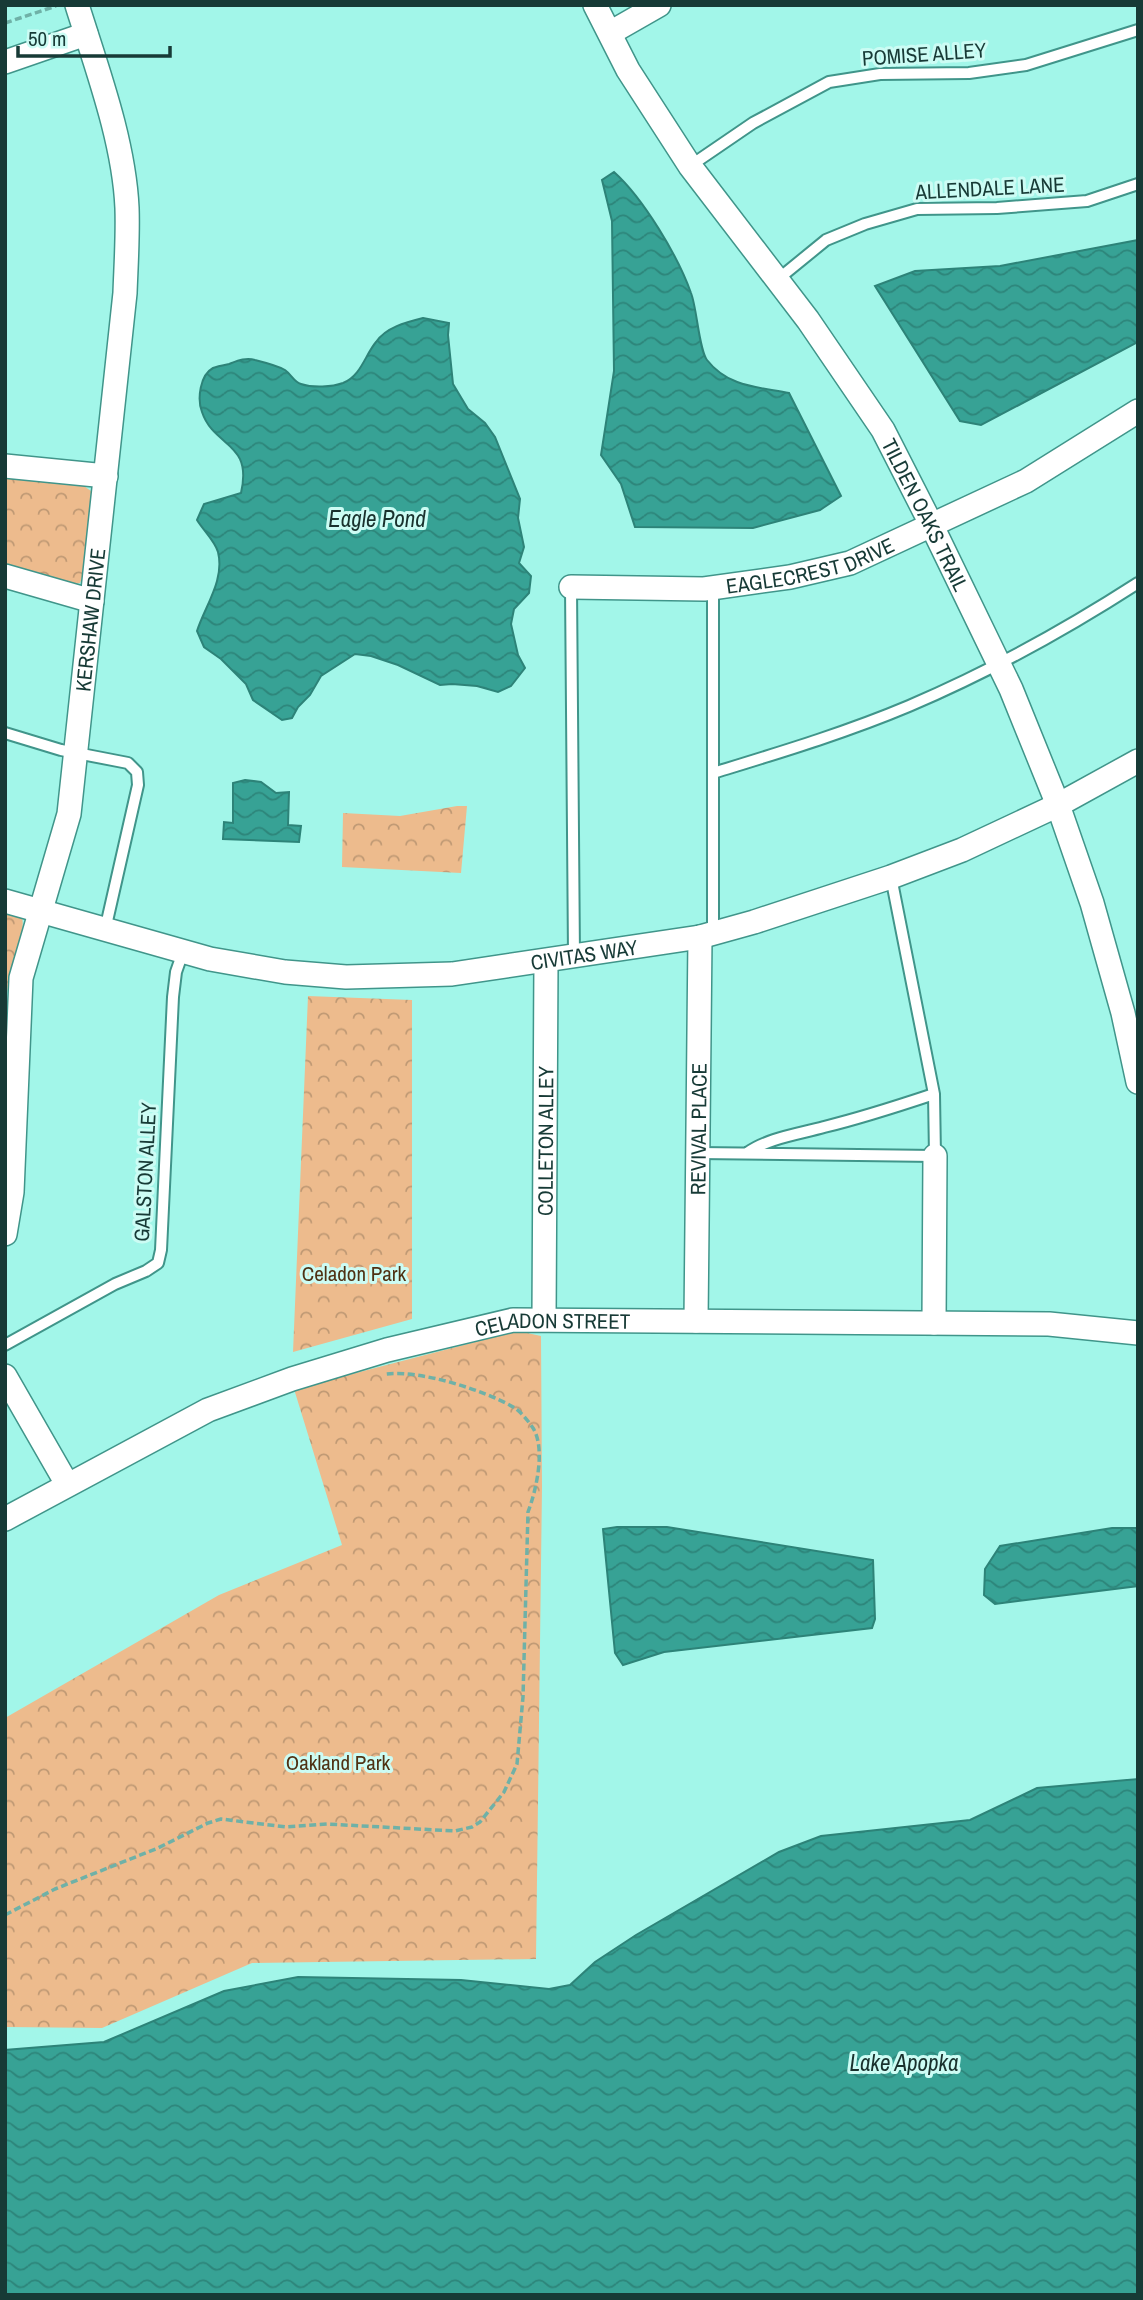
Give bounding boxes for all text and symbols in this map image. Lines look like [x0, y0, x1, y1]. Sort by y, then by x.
scale bar [18, 14, 170, 58]
text: 50 m [28, 24, 66, 53]
street label: POMISE ALLEY [861, 35, 988, 73]
street label: ALLENDALE LANE [914, 170, 1065, 206]
street label: TILDEN OAKS TRAIL [875, 433, 976, 596]
water label: Eagle Pond [328, 503, 426, 534]
street label: EAGLECREST DRIVE [724, 530, 899, 600]
street label: KERSHAW DRIVE [68, 547, 112, 693]
street label: CIVITAS WAY [529, 932, 640, 977]
street label: REVIVAL PLACE [683, 1063, 713, 1195]
street label: COLLETON ALLEY [530, 1065, 560, 1216]
street label: GALSTON ALLEY [127, 1101, 163, 1242]
park label: Celadon Park [302, 1259, 407, 1288]
street label: CELADON STREET [472, 1305, 631, 1343]
park label: Oakland Park [286, 1748, 391, 1777]
water label: Lake Apopka [850, 2047, 958, 2078]

